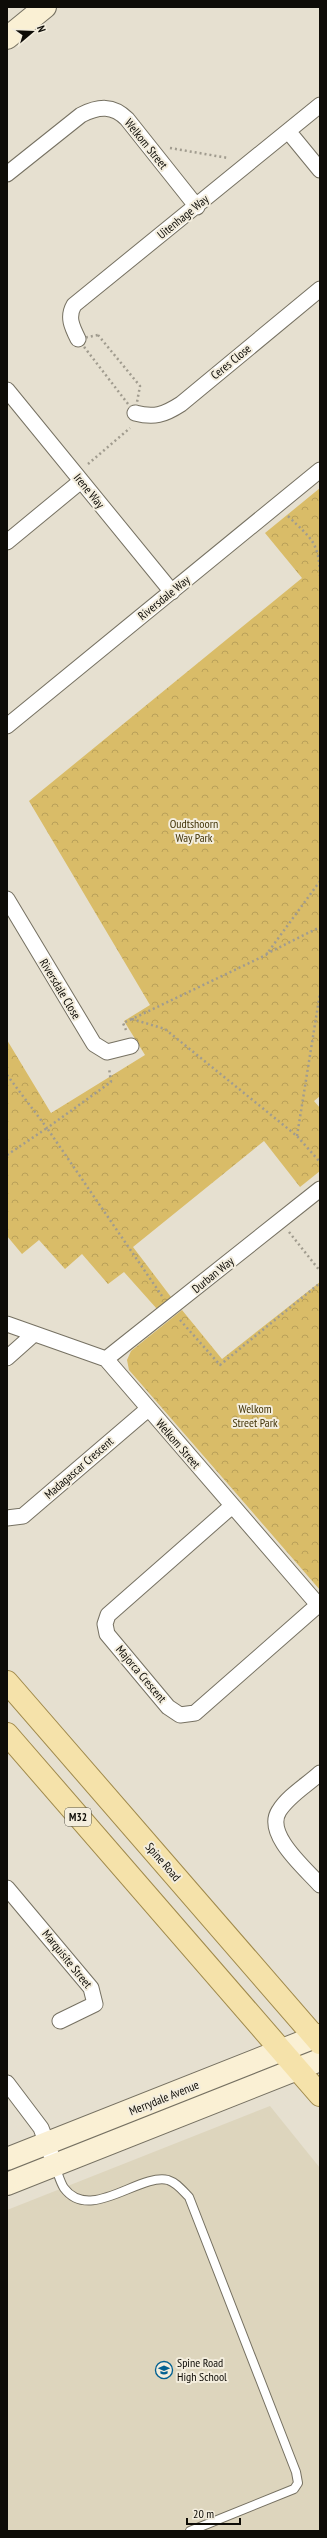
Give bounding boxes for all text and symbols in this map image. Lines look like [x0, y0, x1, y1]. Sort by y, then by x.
north arrow [12, 12, 52, 52]
text: N [34, 24, 49, 34]
street label: Welkom Street [122, 116, 172, 172]
street label: Uitenhage Way [154, 191, 212, 242]
street label: Ceres Close [208, 341, 254, 382]
street label: Irene Way [71, 470, 108, 512]
street label: Riversdale Way [135, 572, 193, 623]
park label: Oudtshoorn Way Park [170, 816, 218, 845]
street label: Riversdale Close [36, 956, 84, 1022]
street label: Durban Way [189, 1253, 237, 1296]
park label: Welkom Street Park [232, 1401, 278, 1430]
street label: Welkom Street [153, 1416, 204, 1472]
street label: Madagascar Crescent [41, 1433, 117, 1502]
street label: Majorca Crescent [113, 1642, 170, 1706]
road number: M32 [65, 1808, 91, 1826]
street label: Spine Road [143, 1839, 184, 1884]
street label: Marquisite Street [39, 1926, 96, 1992]
street label: Merrydale Avenue [127, 2077, 201, 2118]
place label: Spine Road High School [177, 2355, 227, 2384]
school or university icon: Spine Road High School [154, 2360, 174, 2380]
scale bar [187, 2500, 240, 2526]
text: 20 m [193, 2506, 214, 2521]

